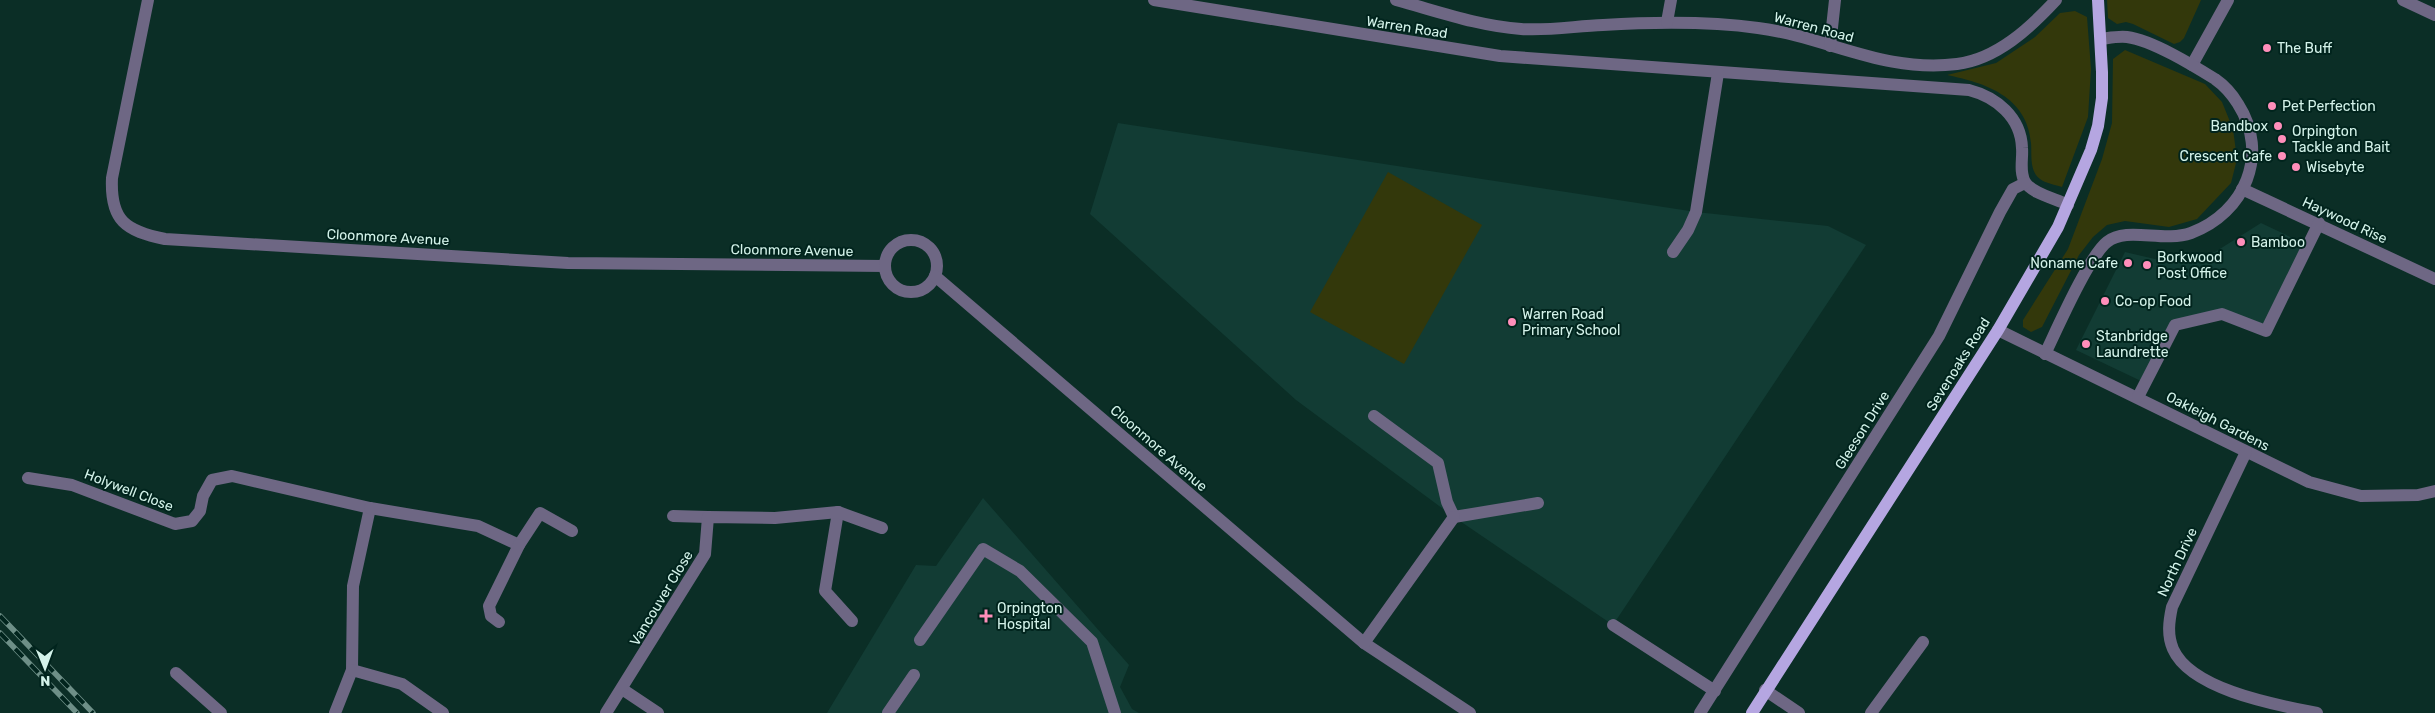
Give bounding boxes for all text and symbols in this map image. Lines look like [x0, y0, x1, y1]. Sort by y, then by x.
street label: Warren Road [1772, 9, 1856, 46]
street label: Warren Road [1365, 13, 1449, 42]
place label: The Buff [2277, 40, 2332, 57]
marker: The Buff [2261, 42, 2273, 54]
place label: Pet Perfection [2282, 98, 2376, 115]
marker: Pet Perfection [2266, 100, 2278, 112]
place label: Bandbox [2210, 118, 2268, 135]
marker: Bandbox [2272, 120, 2284, 132]
place label: Orpington Tackle and Bait [2292, 123, 2391, 156]
marker: Orpington Tackle and Bait [2276, 133, 2288, 145]
place label: Crescent Cafe [2180, 148, 2272, 165]
marker: Crescent Cafe [2276, 150, 2288, 162]
place label: Wisebyte [2306, 159, 2365, 176]
marker: Wisebyte [2290, 161, 2302, 173]
street label: Haywood Rise [2300, 193, 2390, 248]
street label: Cloonmore Avenue [326, 226, 450, 249]
place label: Bamboo [2251, 234, 2305, 251]
marker: Bamboo [2235, 236, 2247, 248]
street label: Cloonmore Avenue [730, 241, 854, 260]
place label: Borkwood Post Office [2157, 249, 2227, 282]
place label: Noname Cafe [2030, 255, 2118, 272]
marker: Noname Cafe [2122, 257, 2134, 269]
marker: Borkwood Post Office [2141, 259, 2153, 271]
place label: Co-op Food [2115, 293, 2191, 310]
marker: Co-op Food [2099, 295, 2111, 307]
place label: Warren Road Primary School [1522, 306, 1620, 339]
street label: Sevenoaks Road [1923, 315, 1994, 414]
marker: Warren Road Primary School [1506, 316, 1518, 328]
place label: Stanbridge Laundrette [2096, 328, 2169, 361]
marker: Stanbridge Laundrette [2080, 338, 2092, 350]
street label: Gleeson Drive [1832, 388, 1893, 473]
street label: Oakleigh Gardens [2163, 388, 2272, 455]
street label: Cloonmore Avenue [1107, 402, 1211, 495]
street label: Holywell Close [82, 466, 176, 515]
street label: North Drive [2154, 525, 2201, 599]
street label: Vancouver Close [626, 547, 697, 649]
place label: Orpington Hospital [997, 600, 1062, 633]
marker: Orpington Hospital [979, 609, 993, 623]
north arrow [20, 643, 70, 693]
text: N [40, 672, 50, 689]

